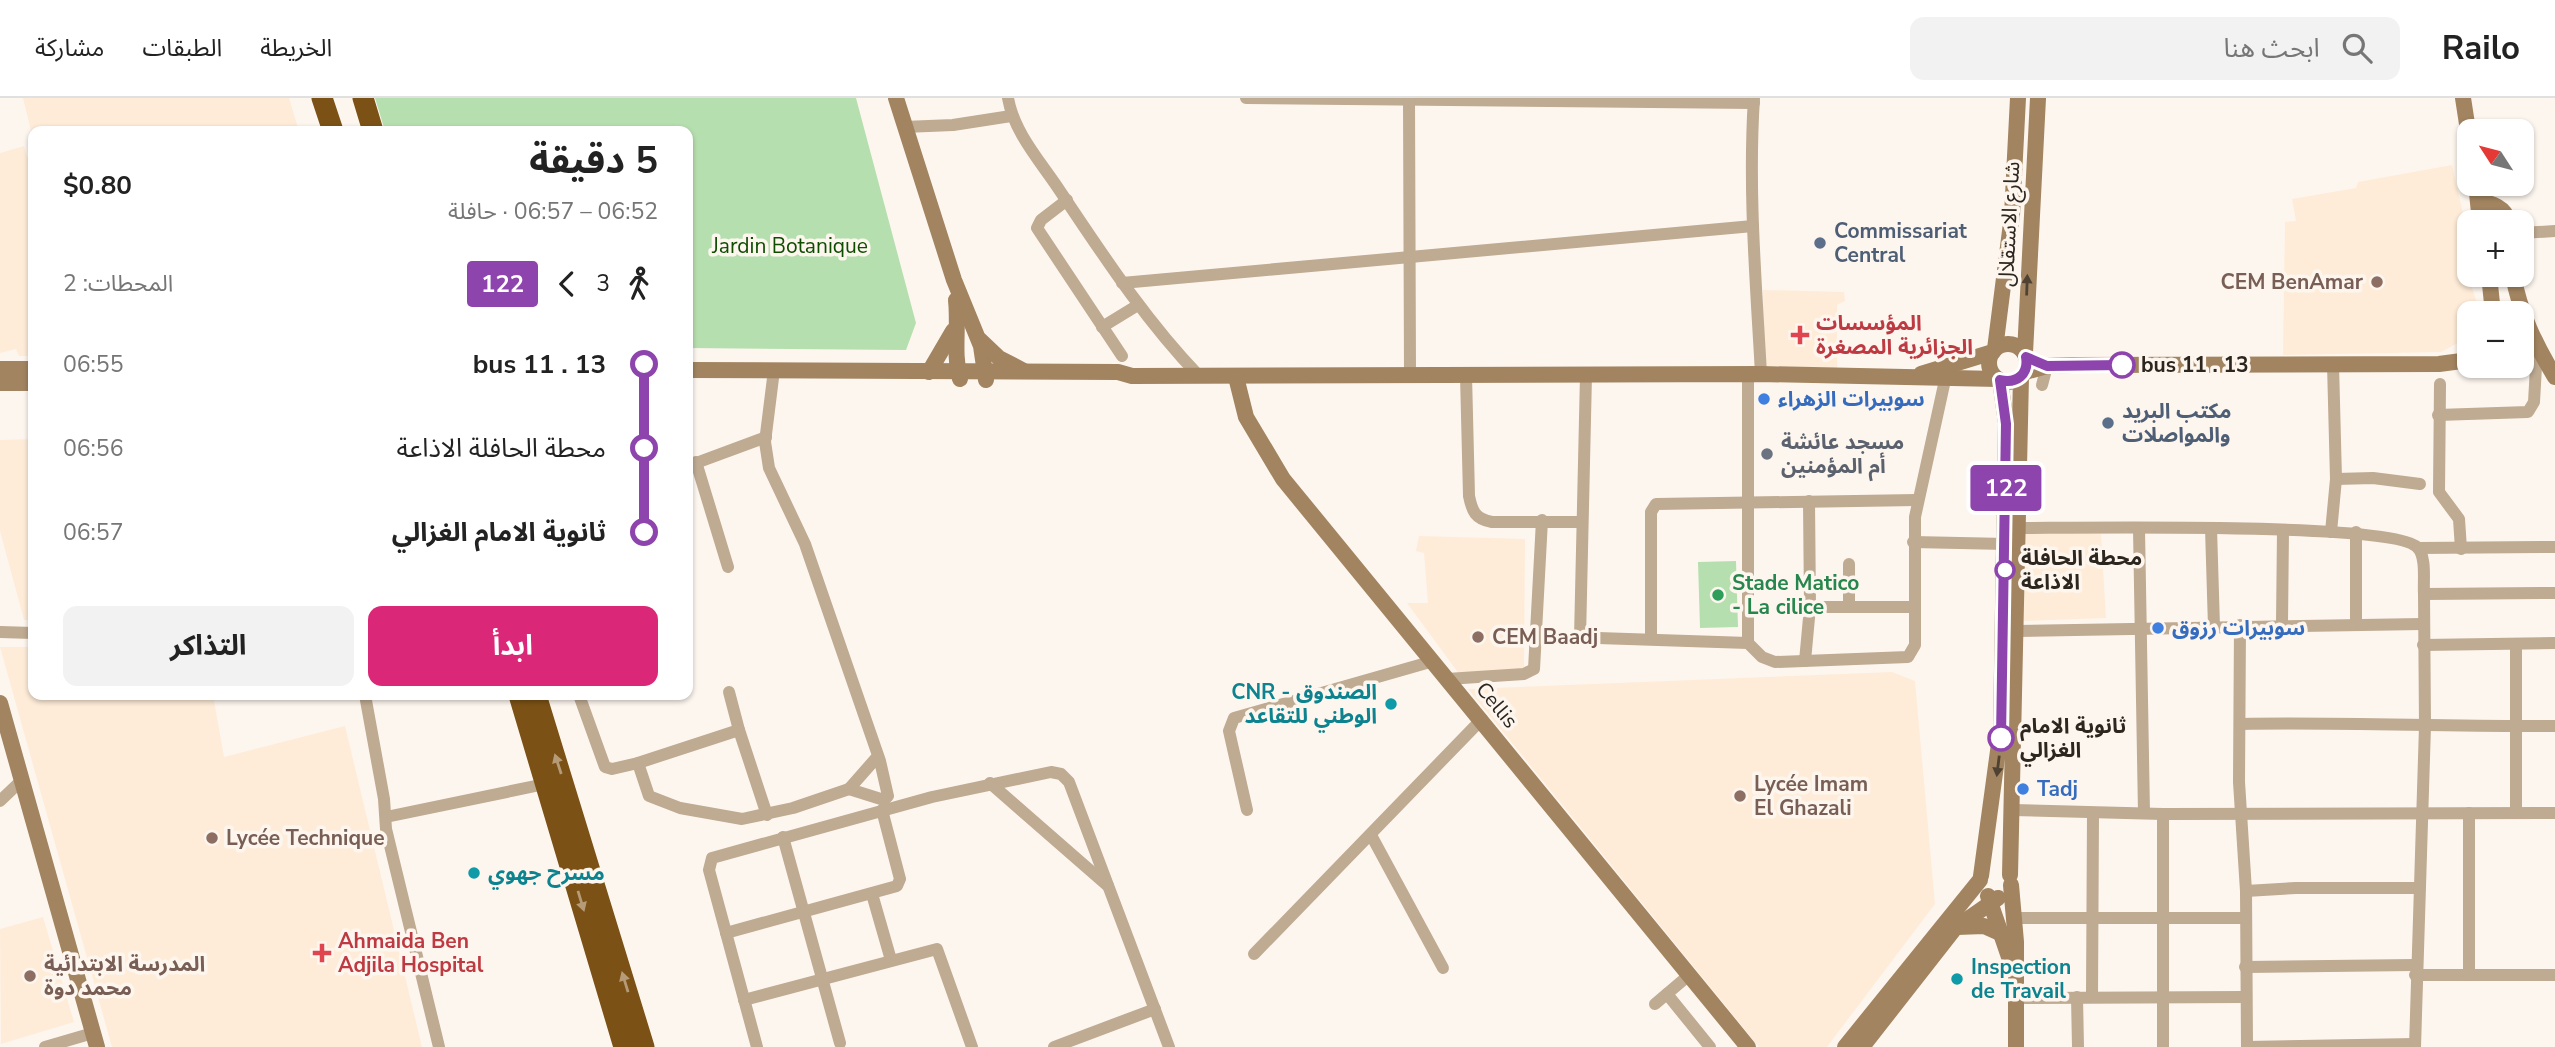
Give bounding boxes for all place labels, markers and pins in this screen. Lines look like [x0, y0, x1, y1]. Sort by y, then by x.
place label: Commissariat Central [1834, 217, 1968, 269]
marker: Commissariat Central [1812, 235, 1828, 251]
place label: CEM BenAmar [2220, 268, 2364, 296]
marker: CEM BenAmar [2369, 274, 2385, 290]
place label: المؤسسات الجزائرية المصغرة [1816, 309, 1973, 361]
marker: المؤسسات الجزائرية المصغرة [1790, 325, 1810, 345]
place label: bus 11 . 13 [2141, 351, 2249, 379]
marker: bus 11 . 13 [2109, 352, 2135, 378]
place label: سوبيرات الزهراء [1778, 385, 1925, 413]
marker: سوبيرات الزهراء [1756, 391, 1772, 407]
place label: مكتب البريد والمواصلات [2122, 397, 2232, 449]
marker: مكتب البريد والمواصلات [2100, 415, 2116, 431]
place label: مسجد عائشة أم المؤمنين [1781, 428, 1904, 482]
marker: مسجد عائشة أم المؤمنين [1759, 446, 1775, 462]
place label: محطة الحافلة الاذاعة [2021, 544, 2142, 596]
marker: محطة الحافلة الاذاعة [1995, 560, 2015, 580]
place label: Stade Matico - La cilice [1732, 569, 1859, 621]
marker: Stade Matico - La cilice [1710, 587, 1726, 603]
place label: سوبيرات رزوق [2172, 614, 2305, 642]
marker: سوبيرات رزوق [2150, 620, 2166, 636]
place label: CEM Baadj [1492, 623, 1598, 651]
marker: CEM Baadj [1470, 629, 1486, 645]
place label: CNR - الصندوق الوطني للتقاعد [1231, 678, 1377, 733]
marker: CNR - الصندوق الوطني للتقاعد [1383, 696, 1399, 712]
place label: ثانوية الامام الغزالي [2020, 712, 2126, 767]
marker: ثانوية الامام الغزالي [1988, 725, 2014, 751]
place label: Lycée Imam El Ghazali [1754, 770, 1868, 822]
place label: Tadj [2037, 775, 2078, 803]
marker: Tadj [2015, 781, 2031, 797]
marker: Lycée Imam El Ghazali [1732, 788, 1748, 804]
place label: Lycée Technique [226, 824, 385, 852]
marker: Lycée Technique [204, 830, 220, 846]
place label: مسرح جهوي [488, 859, 605, 890]
marker: مسرح جهوي [466, 865, 482, 881]
place label: Ahmaida Ben Adjila Hospital [338, 927, 484, 979]
marker: Ahmaida Ben Adjila Hospital [312, 943, 332, 963]
place label: المدرسة الابتدائية محمد دوة [44, 950, 205, 1002]
place label: Inspection de Travail [1971, 953, 2071, 1005]
marker: المدرسة الابتدائية محمد دوة [22, 968, 38, 984]
marker: Inspection de Travail [1949, 971, 1965, 987]

